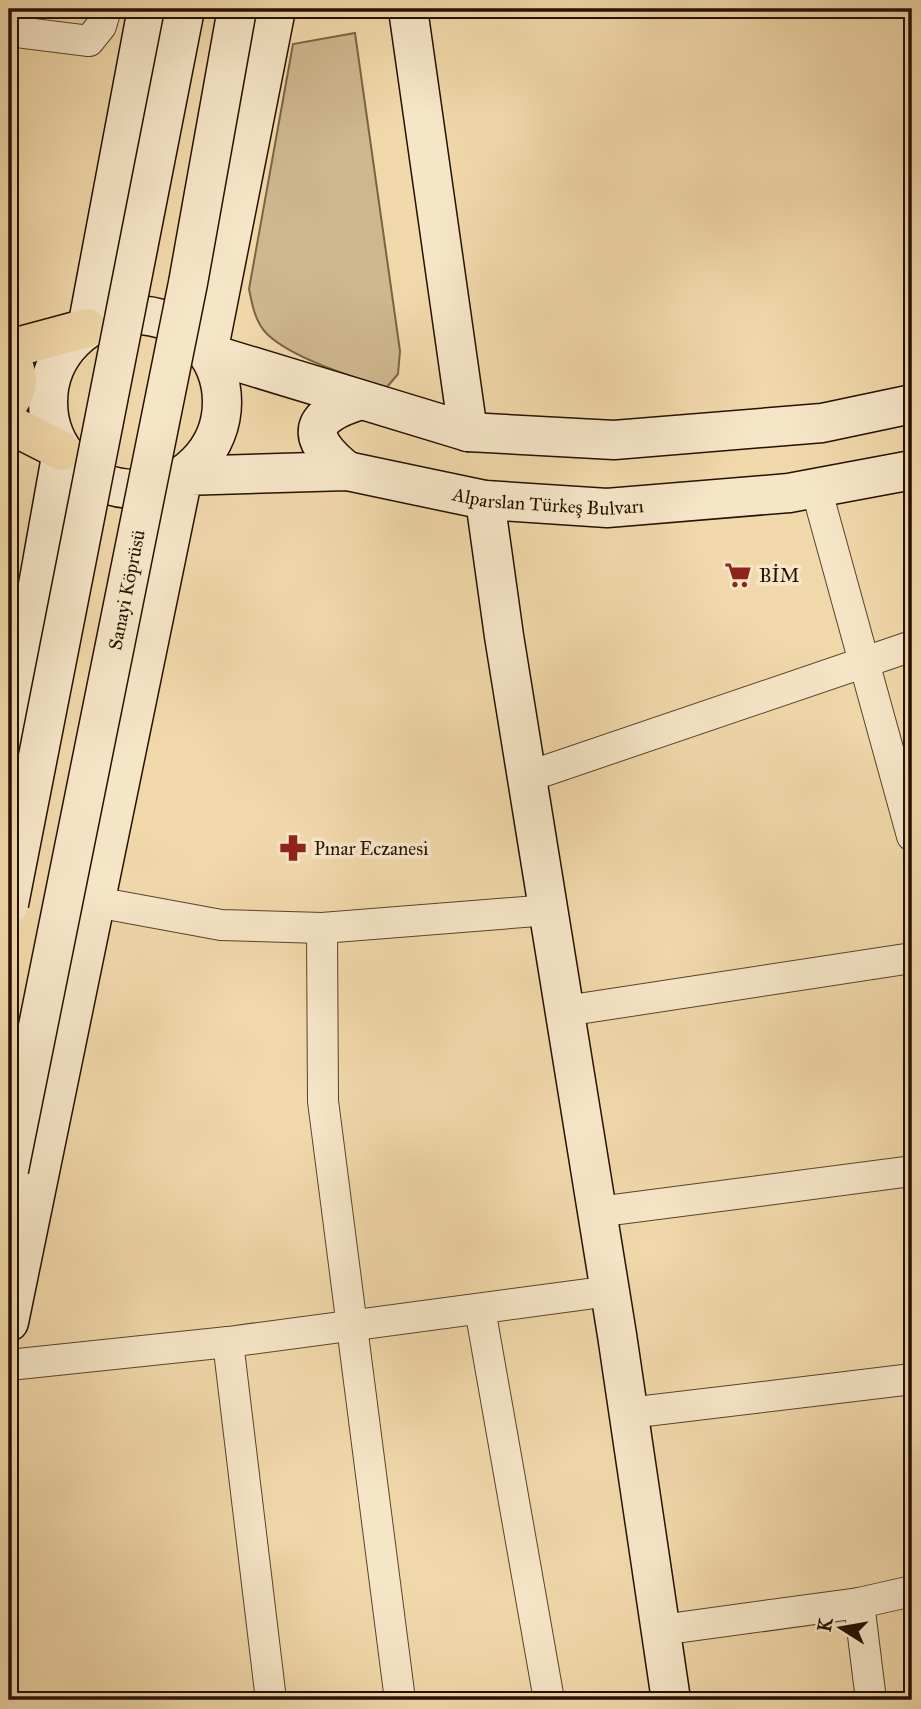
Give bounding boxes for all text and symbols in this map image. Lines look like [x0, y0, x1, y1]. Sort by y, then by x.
street label: Alparslan Türkeş Bulvarı [450, 482, 645, 520]
street label: Sanayi Köprüsü [103, 528, 150, 652]
supermarket icon: BİM [723, 560, 753, 590]
place label: BİM [759, 564, 799, 587]
pharmacy icon: Pınar Eczanesi [278, 833, 308, 863]
place label: Pınar Eczanesi [314, 837, 428, 860]
north arrow [806, 1594, 876, 1664]
text: K [812, 1615, 838, 1634]

